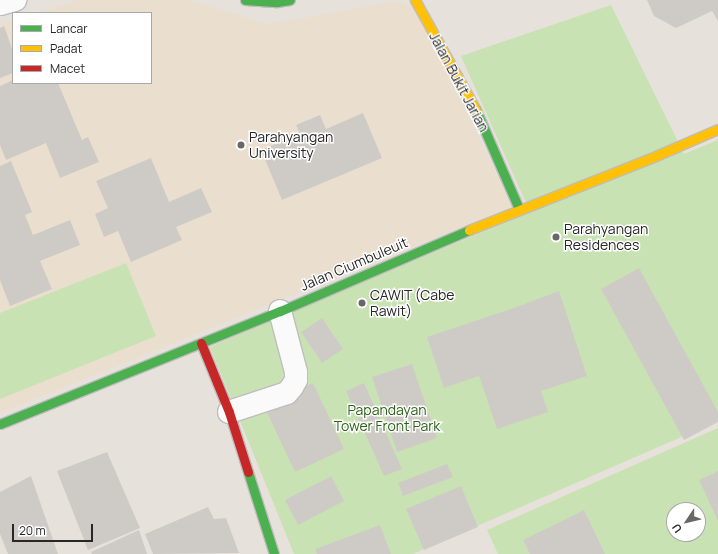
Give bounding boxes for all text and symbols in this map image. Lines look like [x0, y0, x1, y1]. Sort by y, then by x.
legend [12, 12, 152, 84]
text: Lancar [50, 20, 87, 37]
street label: Jalan Bukit Jarian [426, 29, 492, 135]
text: Padat [50, 40, 82, 57]
text: Macet [50, 60, 85, 77]
place label: Parahyangan University [249, 129, 333, 162]
marker: Parahyangan University [236, 140, 246, 150]
place label: Parahyangan Residences [564, 221, 648, 254]
marker: Parahyangan Residences [551, 232, 561, 242]
street label: Jalan Ciumbuleuit [298, 234, 410, 294]
place label: CAWIT (Cabe Rawit) [370, 287, 455, 320]
marker: CAWIT (Cabe Rawit) [357, 298, 367, 308]
park label: Papandayan Tower Front Park [334, 402, 440, 434]
north arrow [666, 502, 706, 542]
scale bar [14, 516, 95, 542]
text: U [668, 521, 685, 536]
text: 20 m [19, 522, 46, 539]

